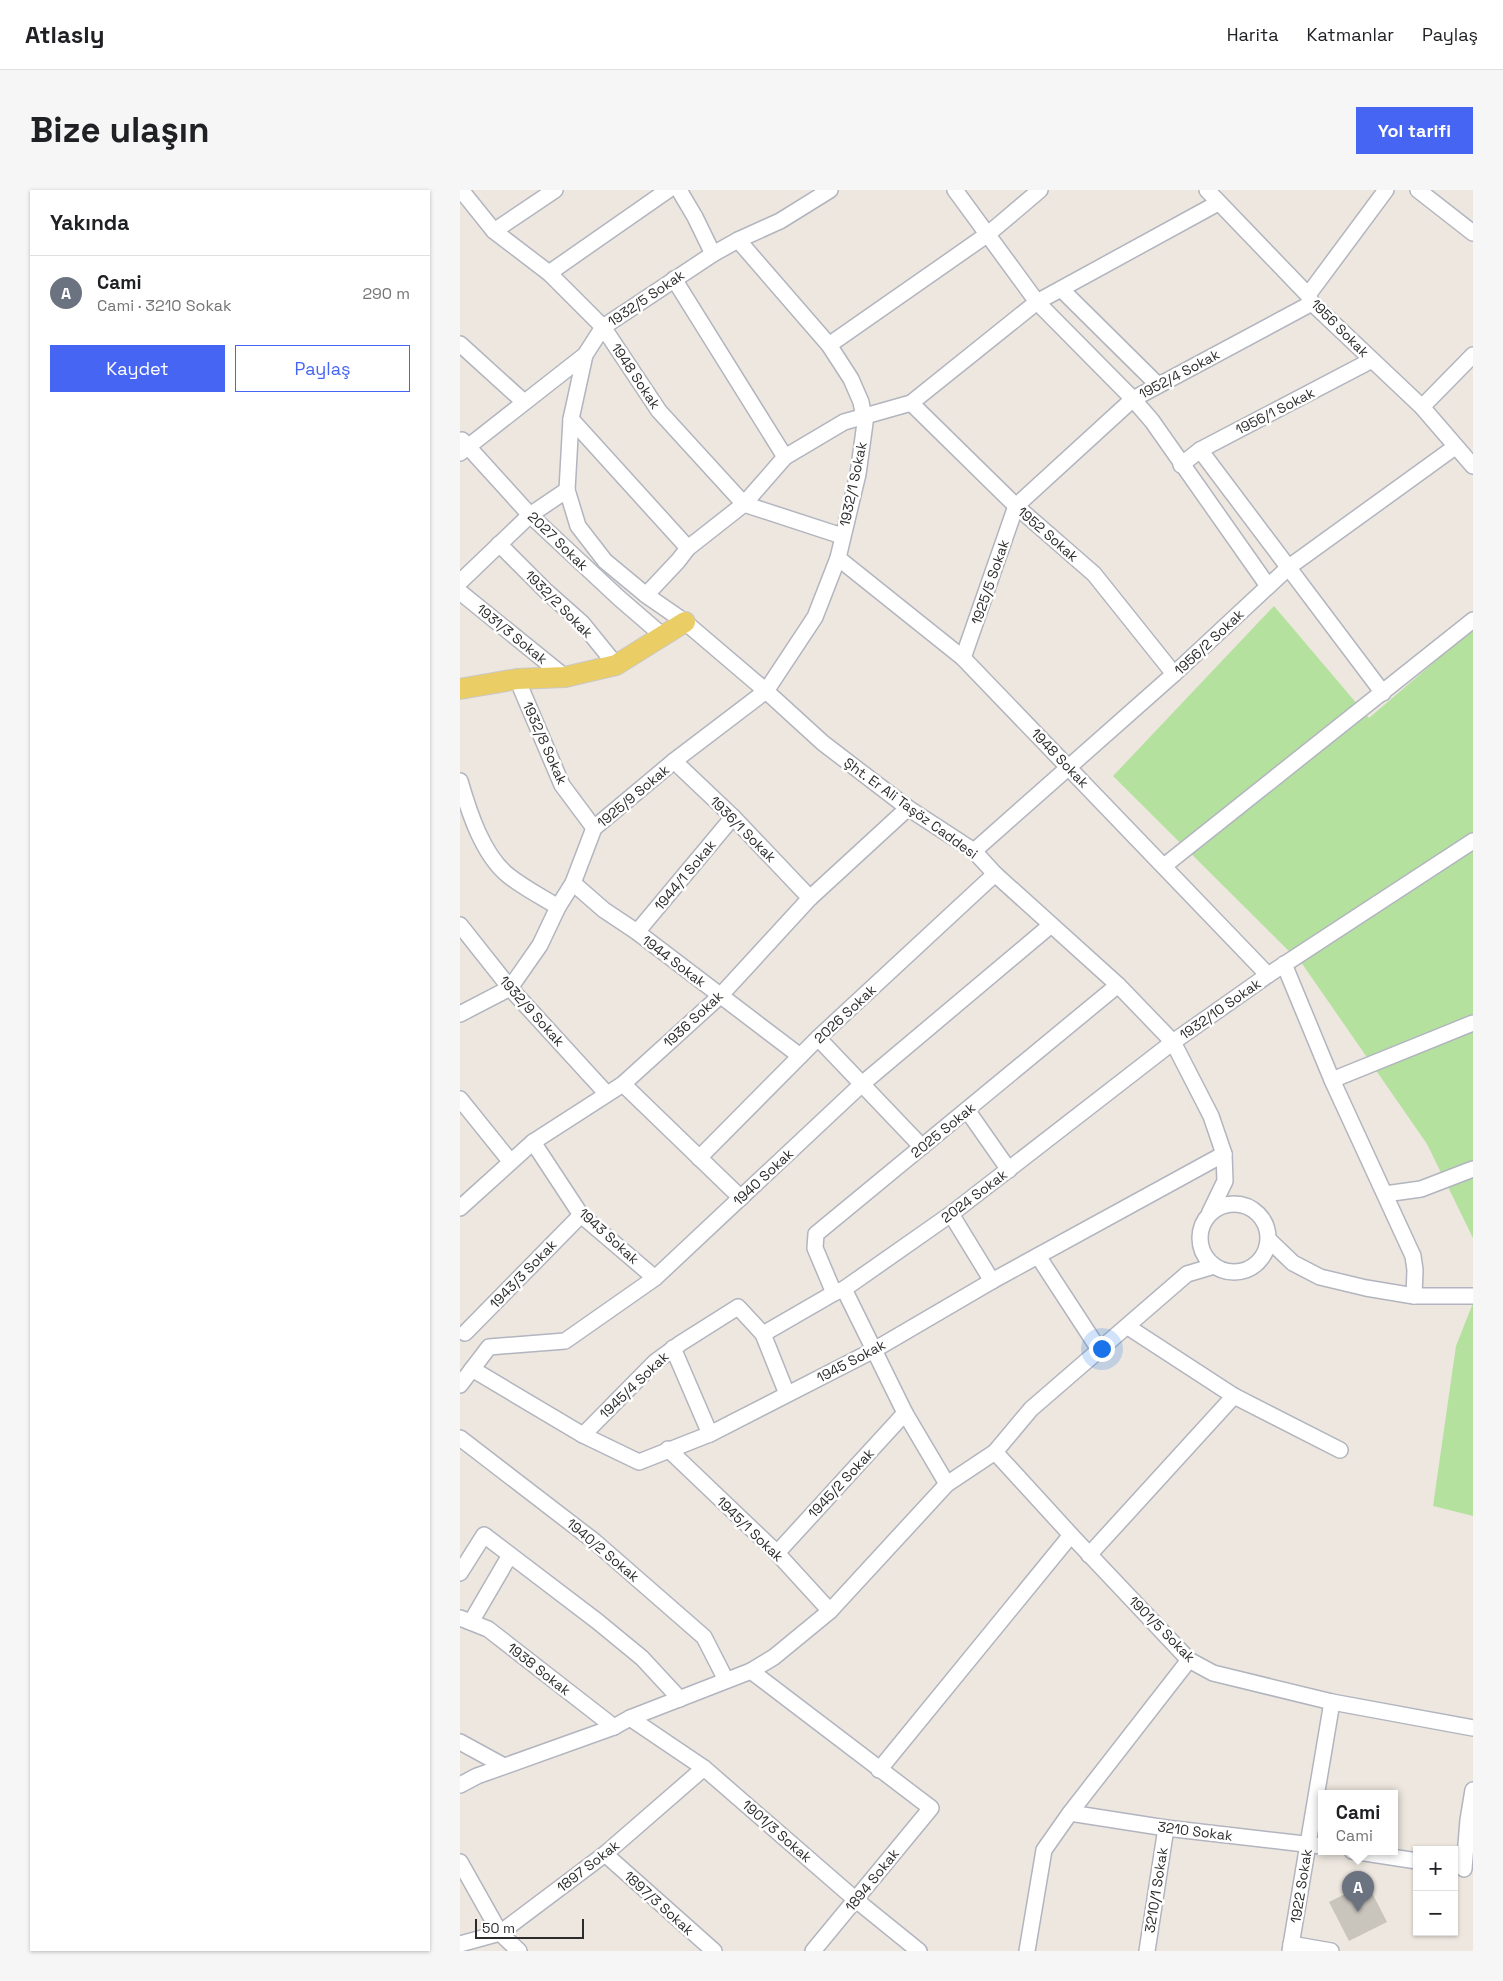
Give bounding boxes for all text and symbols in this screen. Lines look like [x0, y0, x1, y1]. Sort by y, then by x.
text: Atlasly [25, 19, 104, 50]
text: Harita [1227, 23, 1279, 46]
text: Katmanlar [1307, 23, 1394, 46]
text: Paylaş [1422, 23, 1478, 46]
button: Yol tarifi [1356, 107, 1473, 154]
text: Bize ulaşın [30, 108, 210, 152]
text: Yakında [50, 209, 129, 236]
street label: 1932/5 Sokak [604, 265, 688, 330]
text: Cami [97, 270, 142, 295]
text: A [61, 283, 71, 304]
text: 290 m [362, 283, 410, 304]
text: Cami · 3210 Sokak [97, 295, 232, 316]
street label: 1956 Sokak [1307, 295, 1373, 361]
street label: 1948 Sokak [607, 340, 665, 413]
button: Kaydet [50, 345, 225, 392]
button: Paylaş [235, 345, 410, 392]
street label: 1952/4 Sokak [1136, 345, 1223, 403]
street label: 1956/1 Sokak [1233, 383, 1318, 439]
street label: 1932/1 Sokak [835, 440, 871, 528]
street label: 1952 Sokak [1014, 503, 1083, 566]
street label: 2027 Sokak [524, 508, 592, 575]
street label: 1925/5 Sokak [967, 537, 1013, 627]
street label: 1932/2 Sokak [521, 566, 597, 642]
street label: 1931/3 Sokak [473, 600, 551, 668]
street label: 1956/2 Sokak [1170, 605, 1248, 679]
street label: 1932/8 Sokak [519, 699, 572, 788]
street label: 1948 Sokak [1027, 725, 1093, 792]
street label: Şht. Er Ali Taşöz Caddesi [840, 753, 982, 863]
street label: 1925/9 Sokak [593, 760, 673, 831]
street label: 1936/1 Sokak [706, 792, 780, 866]
street label: 1944/1 Sokak [650, 836, 720, 914]
street label: 1944 Sokak [638, 931, 710, 991]
street label: 1932/9 Sokak [496, 972, 569, 1050]
street label: 1932/10 Sokak [1176, 974, 1264, 1044]
street label: 2026 Sokak [810, 980, 880, 1047]
street label: 1936 Sokak [659, 986, 727, 1051]
street label: 2025 Sokak [907, 1098, 979, 1162]
street label: 1940 Sokak [729, 1144, 797, 1209]
street label: 2024 Sokak [937, 1165, 1011, 1227]
street label: 1943 Sokak [575, 1204, 643, 1268]
street label: 1943/3 Sokak [486, 1235, 561, 1312]
street label: 1945 Sokak [814, 1335, 889, 1387]
your location [1089, 1336, 1115, 1362]
street label: 1945/4 Sokak [596, 1347, 673, 1422]
street label: 1945/2 Sokak [804, 1444, 878, 1522]
street label: 1945/1 Sokak [713, 1493, 788, 1566]
street label: 1940/2 Sokak [563, 1514, 643, 1586]
street label: 1901/5 Sokak [1125, 1592, 1199, 1666]
street label: 1938 Sokak [504, 1639, 575, 1700]
popup [1318, 1790, 1398, 1855]
street label: 1901/3 Sokak [738, 1796, 816, 1867]
text: Cami [1336, 1800, 1380, 1825]
street label: 3210 Sokak [1156, 1817, 1234, 1845]
text: Cami [1336, 1825, 1373, 1846]
street label: 1897 Sokak [553, 1836, 623, 1896]
street label: 1894 Sokak [841, 1845, 903, 1915]
street label: 3210/1 Sokak [1140, 1845, 1172, 1934]
map controls [1413, 1846, 1458, 1936]
button: + [1413, 1846, 1458, 1891]
street label: 1922 Sokak [1286, 1847, 1316, 1924]
street label: 1897/3 Sokak [620, 1867, 698, 1940]
pin: A [1342, 1871, 1374, 1912]
button: − [1413, 1891, 1458, 1936]
scale bar [475, 1916, 584, 1939]
text: 50 m [482, 1919, 515, 1937]

